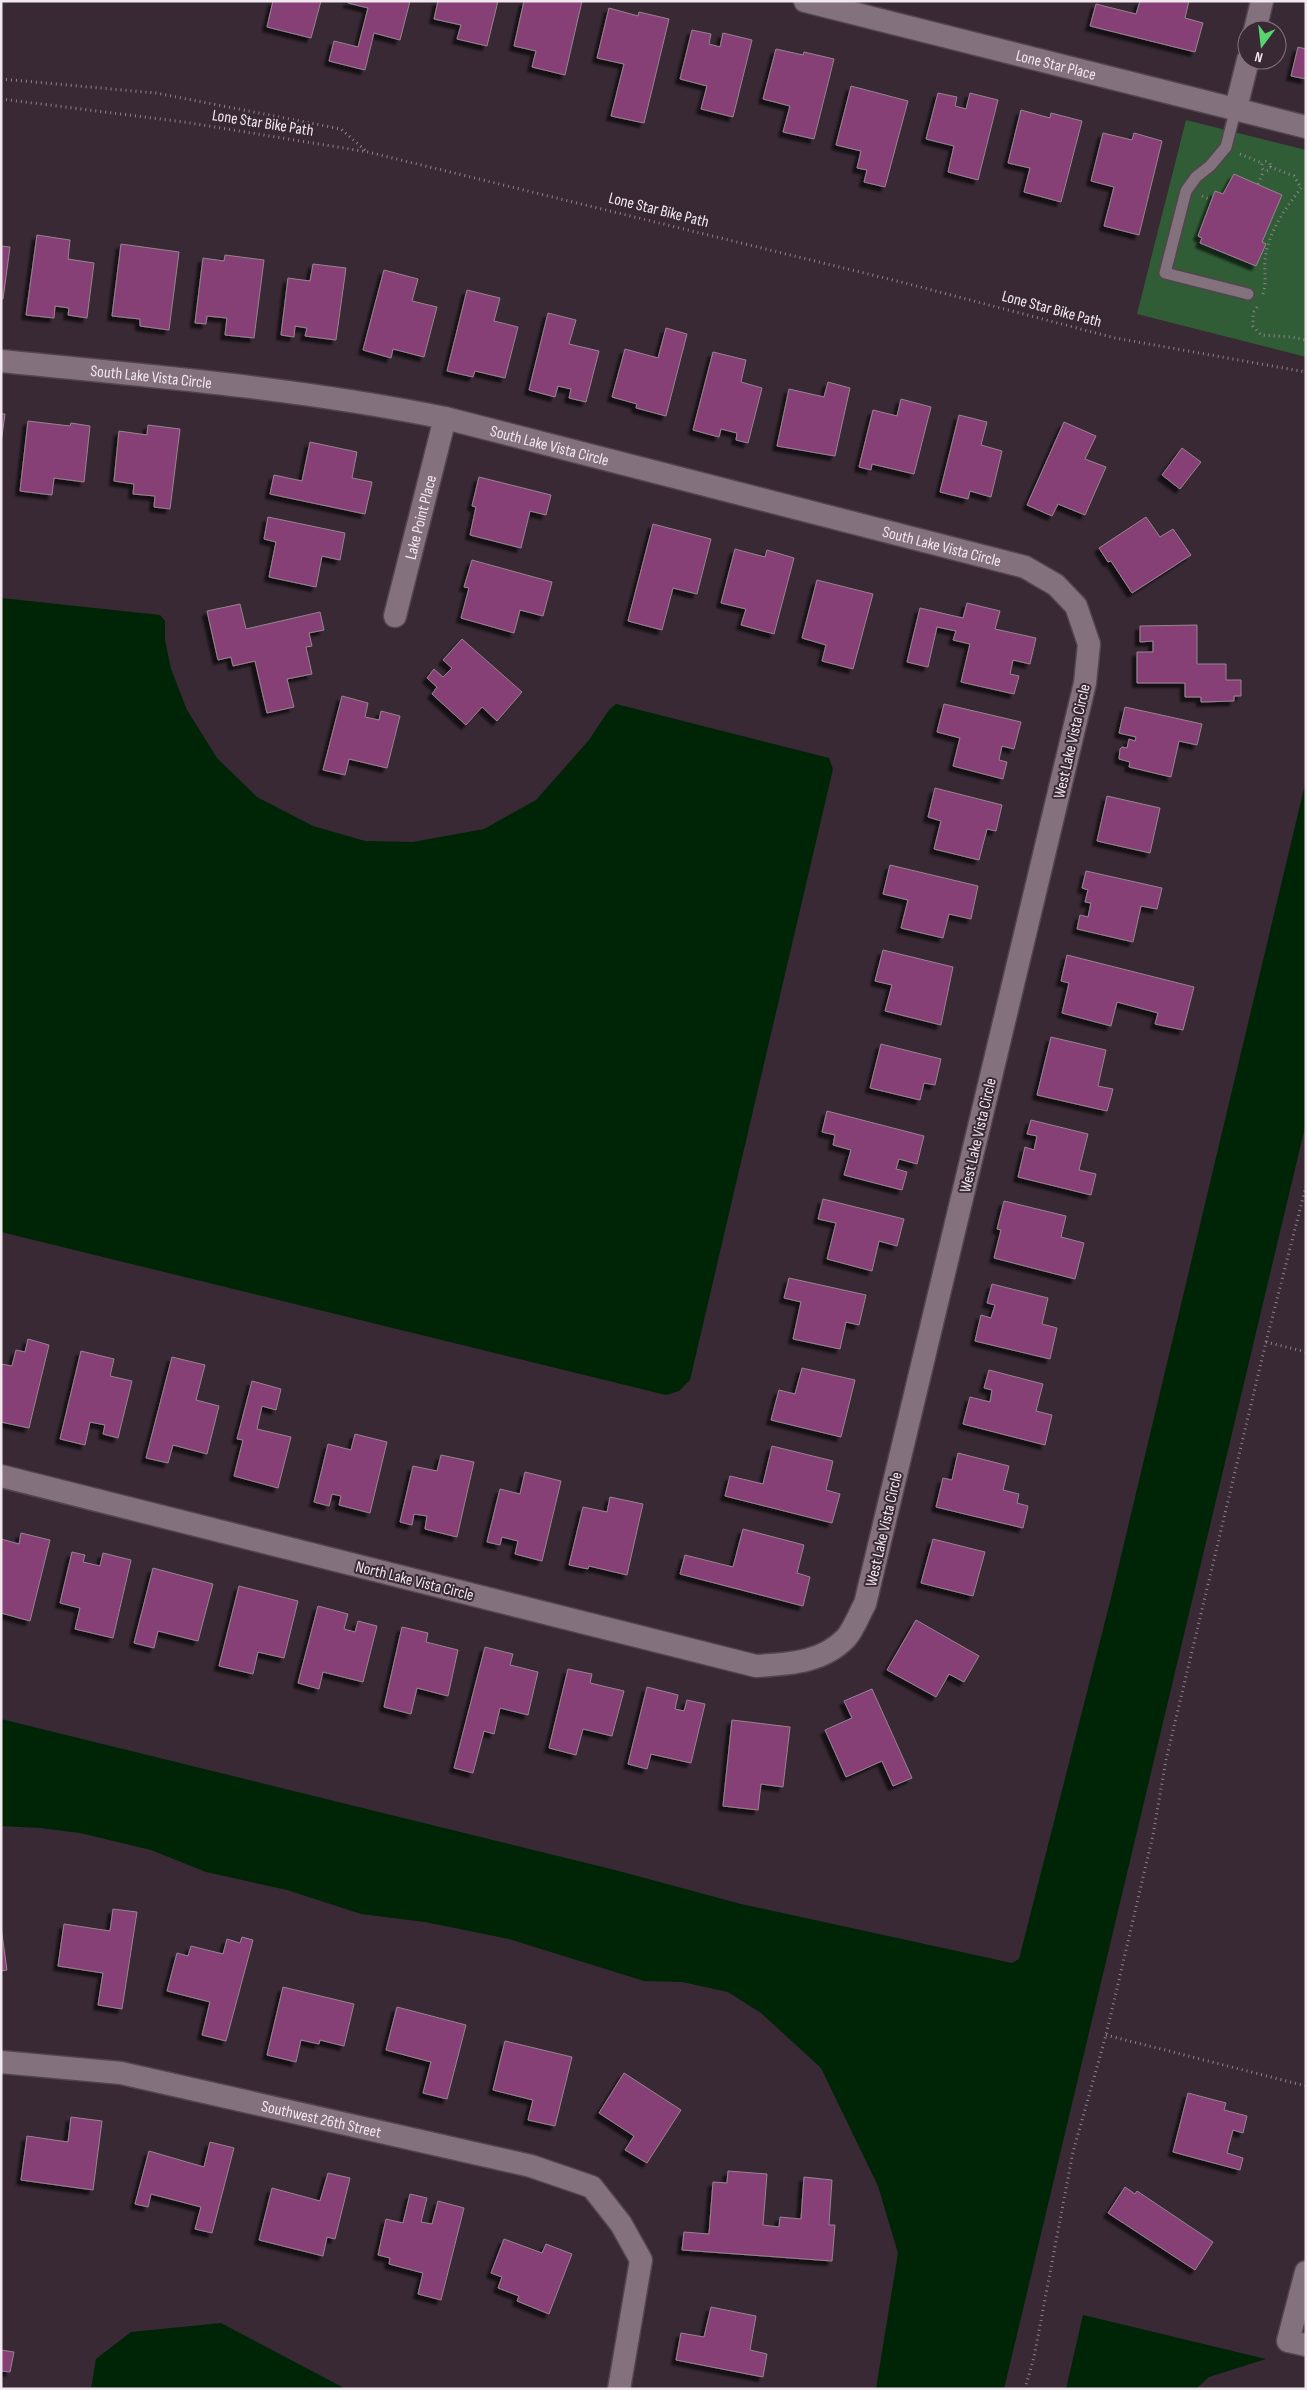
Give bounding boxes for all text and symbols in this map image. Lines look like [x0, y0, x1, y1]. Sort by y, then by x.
north arrow [1237, 20, 1287, 70]
street label: Lone Star Place [1014, 46, 1098, 85]
text: N [1253, 48, 1265, 66]
street label: Lone Star Bike Path [211, 106, 315, 141]
street label: Lone Star Bike Path [607, 189, 711, 232]
street label: Lone Star Bike Path [1000, 287, 1104, 332]
street label: South Lake Vista Circle [90, 362, 213, 393]
street label: South Lake Vista Circle [488, 422, 611, 471]
street label: Lake Point Place [402, 473, 441, 562]
street label: South Lake Vista Circle [880, 523, 1003, 571]
street label: West Lake Vista Circle [1050, 682, 1095, 800]
street label: West Lake Vista Circle [956, 1076, 1001, 1194]
street label: West Lake Vista Circle [862, 1470, 907, 1588]
street label: North Lake Vista Circle [354, 1558, 476, 1605]
street label: Southwest 26th Street [259, 2097, 383, 2143]

